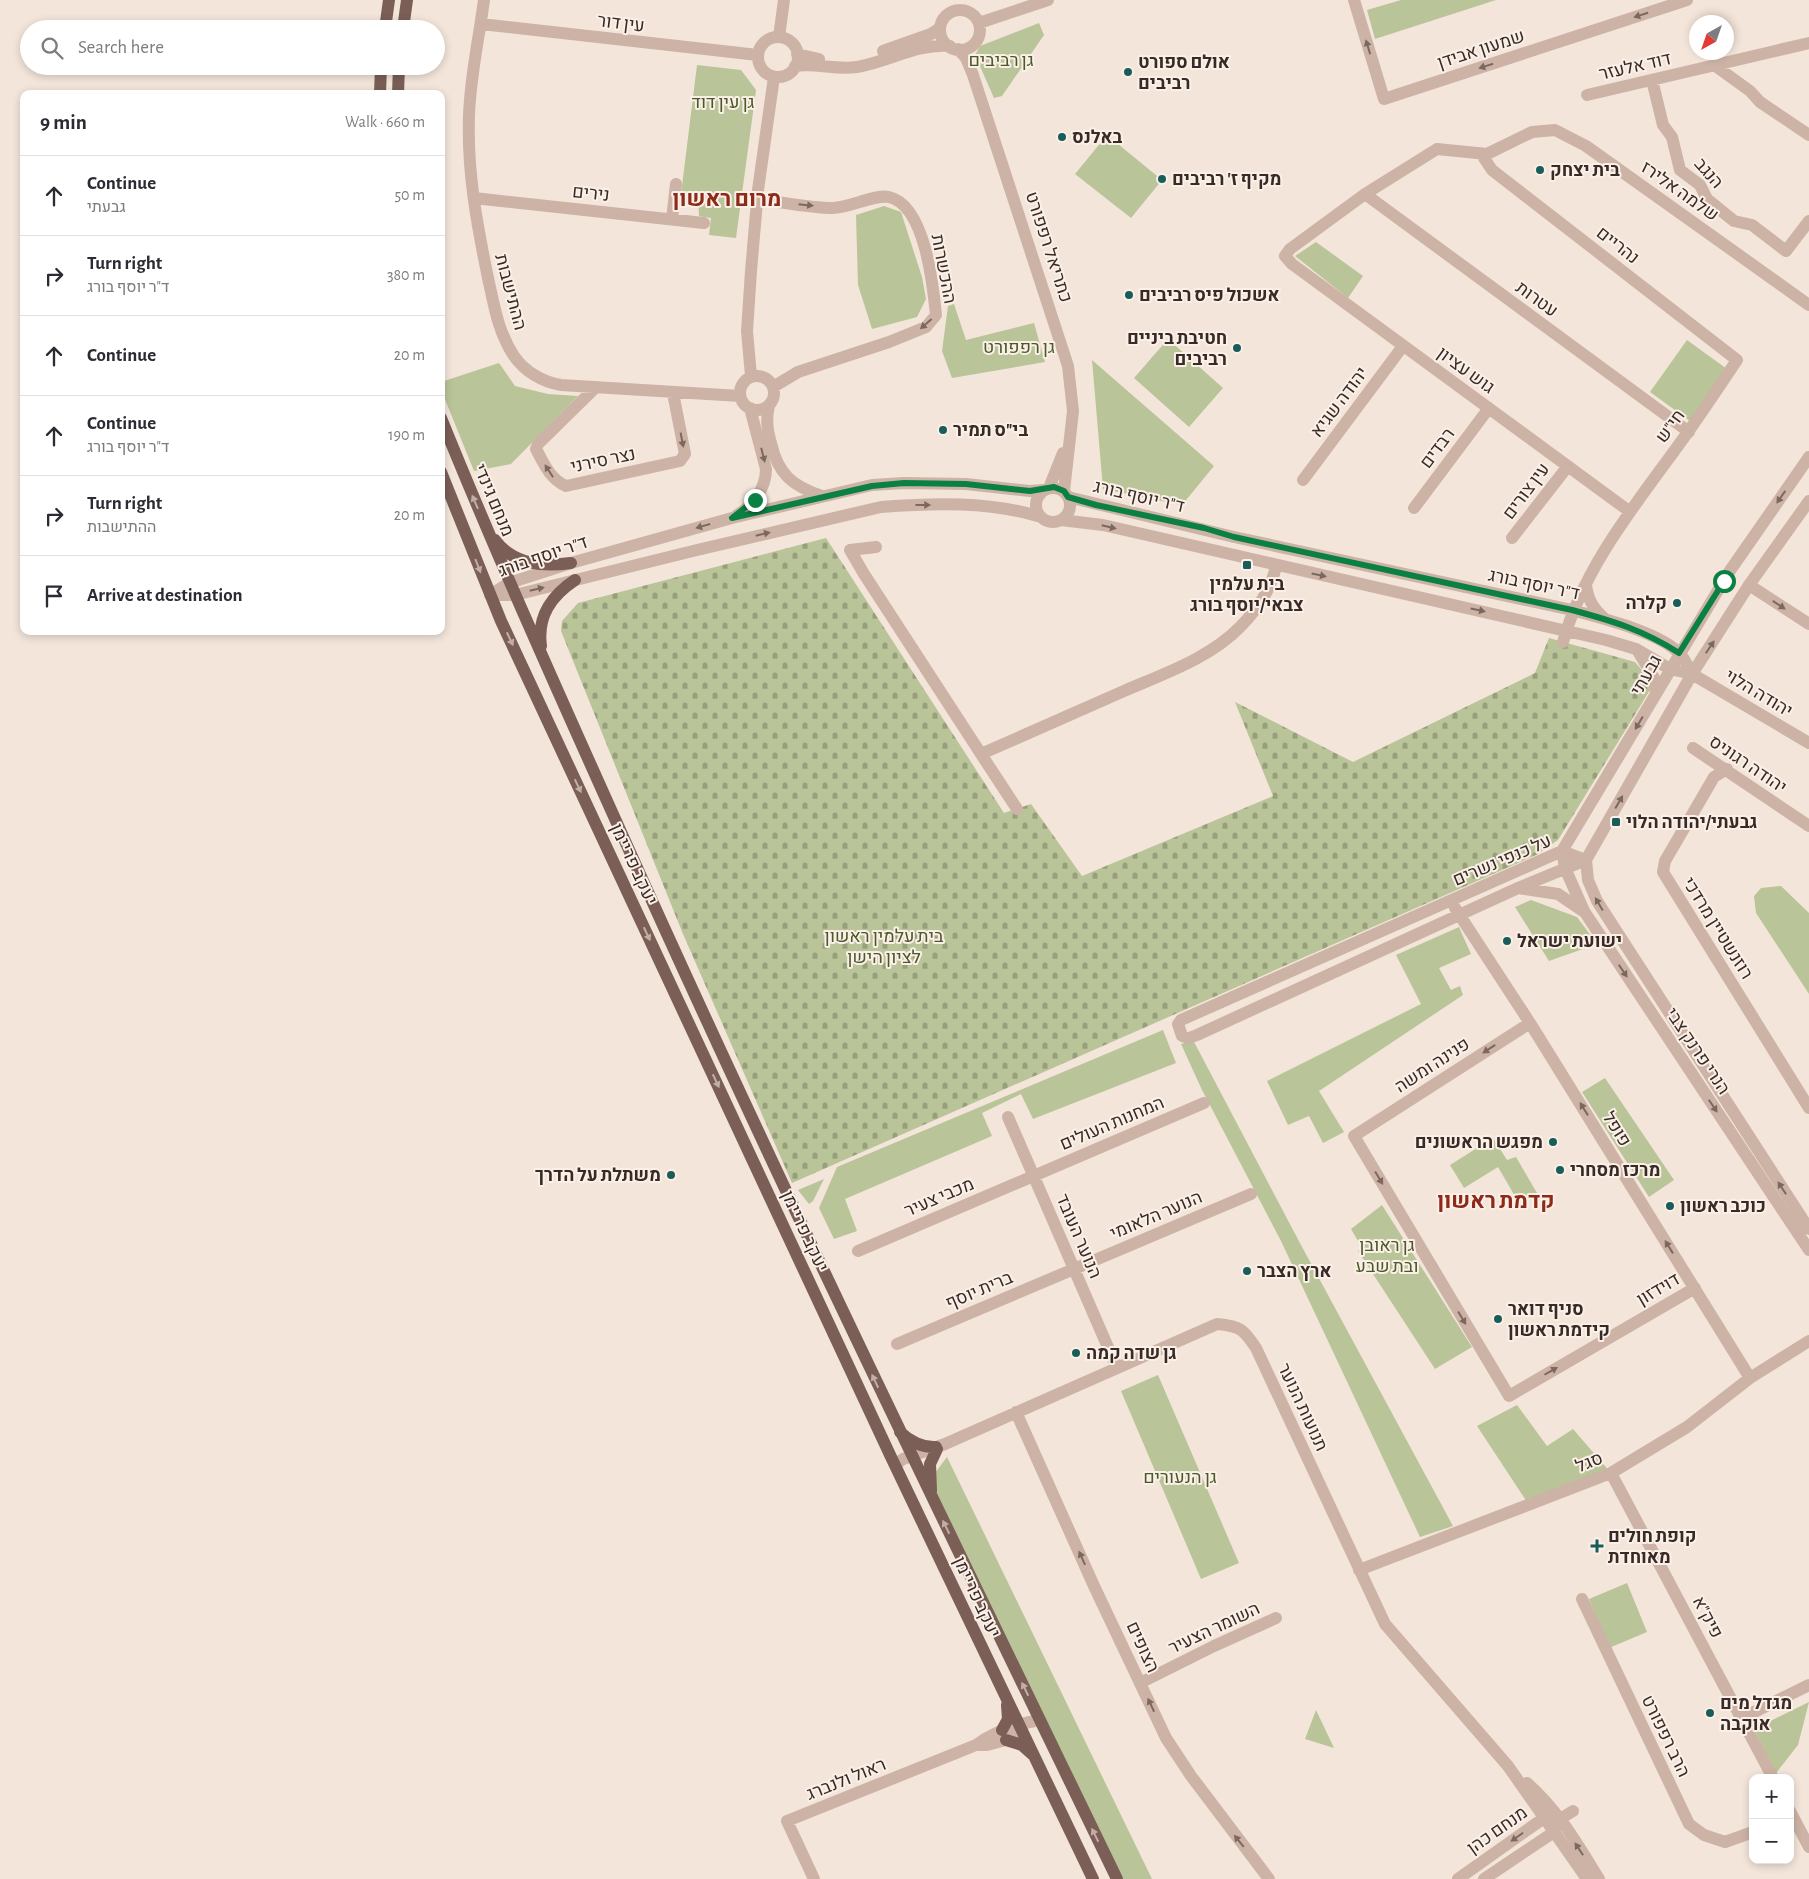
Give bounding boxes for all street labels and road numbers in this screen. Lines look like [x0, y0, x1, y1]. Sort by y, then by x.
street label: עין דור [596, 12, 646, 36]
street label: שמעון אבידן [1435, 27, 1527, 73]
street label: דוד אלעזר [1597, 50, 1673, 84]
street label: הנגב [1690, 155, 1726, 192]
street label: שלמה אלירז [1637, 159, 1721, 225]
street label: נירים [571, 183, 611, 205]
street label: כתריאל רפפורט [1022, 190, 1074, 305]
street label: נהריים [1593, 224, 1642, 268]
street label: ההכשרות [927, 233, 959, 306]
street label: ההתישבות [491, 252, 529, 332]
street label: עטרות [1512, 279, 1561, 321]
street label: גוש עציון [1434, 344, 1497, 397]
street label: יהודה שגיא [1308, 364, 1372, 441]
street label: חי"ש [1653, 407, 1689, 446]
street label: רבדים [1417, 425, 1458, 472]
street label: נצר סירני [569, 445, 637, 477]
street label: עין צורים [1500, 460, 1553, 523]
street label: מנחם גינדי [470, 461, 516, 539]
street label: ד"ר יוסף בורג [1092, 478, 1186, 516]
street label: ד"ר יוסף בורג [497, 533, 590, 581]
street label: ד"ר יוסף בורג [1487, 567, 1581, 603]
street label: גבעתי [1628, 652, 1666, 699]
street label: יהודה הלוי [1722, 667, 1795, 721]
street label: יהודה רגוניס [1706, 733, 1789, 797]
street label: יעקב פריימן [607, 821, 660, 908]
street label: על כנפי נשרים [1451, 832, 1554, 890]
street label: רוזנשטיין מרדכי [1679, 875, 1756, 983]
street label: הנרי פרנק צבי [1662, 1005, 1733, 1098]
street label: פנינה ומשה [1392, 1035, 1473, 1097]
street label: המחנות העולים [1058, 1094, 1167, 1154]
street label: פופל [1599, 1109, 1634, 1150]
street label: מכבי צעיר [902, 1175, 977, 1221]
street label: יעקב פריימן [778, 1188, 831, 1275]
street label: הנוער הלאומי [1108, 1188, 1205, 1243]
street label: הנוער העובד [1052, 1192, 1104, 1281]
street label: ברית יוסף [943, 1269, 1016, 1313]
street label: דוידזון [1634, 1270, 1683, 1309]
street label: תנועות הנוער [1274, 1361, 1330, 1454]
street label: סגל [1573, 1449, 1606, 1476]
street label: יעקב פריימן [950, 1554, 1003, 1641]
street label: פיק"א [1689, 1594, 1726, 1641]
street label: השומר הצעיר [1166, 1600, 1263, 1658]
street label: הצופים [1123, 1619, 1162, 1676]
street label: הרב רפפורט [1638, 1693, 1693, 1780]
street label: ראול ולנברג [804, 1756, 889, 1804]
street label: מנחם כהן [1464, 1804, 1531, 1858]

